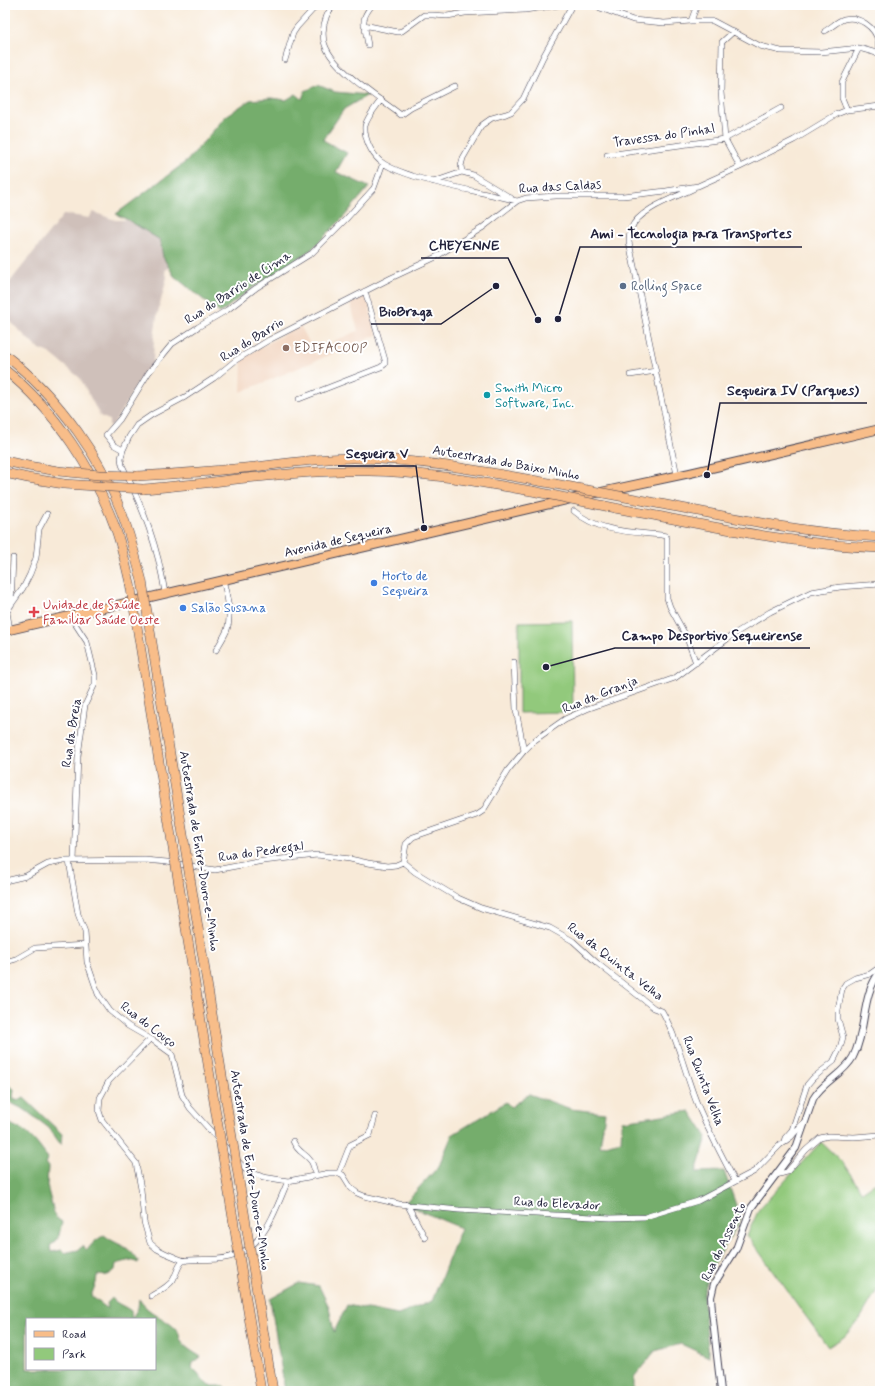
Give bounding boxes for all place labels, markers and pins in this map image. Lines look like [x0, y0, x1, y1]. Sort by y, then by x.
callout: Ami - Tecnologia para Transportes [580, 221, 802, 247]
callout: CHEYENNE [421, 232, 508, 258]
place label: Rolling Space [631, 278, 702, 297]
marker: Rolling Space [618, 281, 628, 291]
callout: BioBraga [371, 298, 441, 324]
place label: EDIFACOOP [294, 340, 367, 357]
marker: EDIFACOOP [281, 343, 291, 353]
callout: Sequeira IV (Parques) [720, 377, 867, 403]
place label: Smith Micro Software, Inc. [495, 380, 574, 412]
marker: Smith Micro Software, Inc. [482, 390, 492, 400]
callout: Sequeira V [338, 440, 416, 466]
place label: Horto de Sequeira [382, 568, 429, 600]
marker: Horto de Sequeira [369, 578, 379, 588]
place label: Unidade de Saúde Familiar Saúde Oeste [43, 597, 160, 629]
place label: Salão Susana [191, 600, 266, 617]
marker: Salão Susana [178, 603, 188, 613]
marker: Unidade de Saúde Familiar Saúde Oeste [28, 606, 40, 618]
callout: Campo Desportivo Sequeirense [615, 622, 810, 648]

